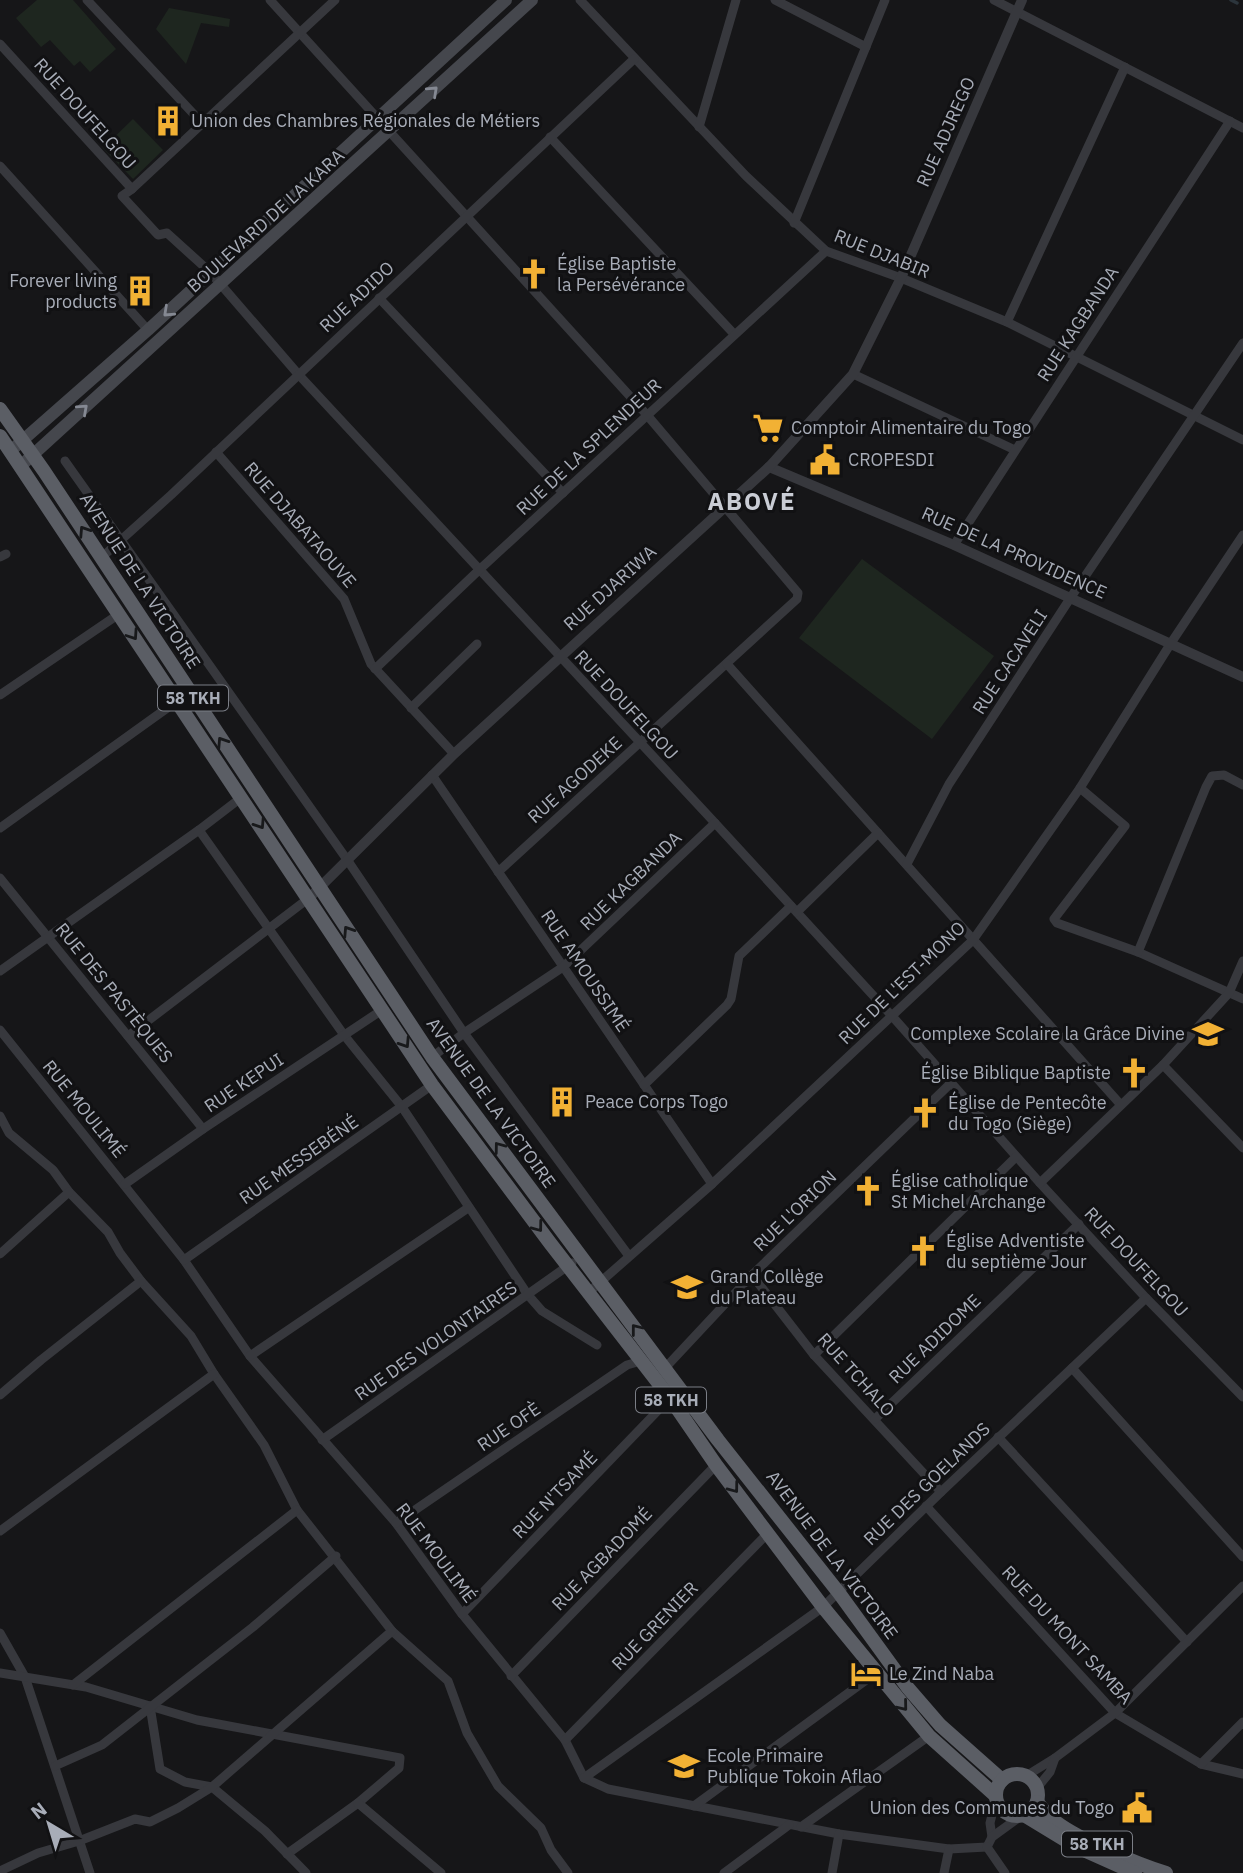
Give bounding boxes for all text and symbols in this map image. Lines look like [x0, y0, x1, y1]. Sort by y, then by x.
street label: RUE DOUFELGOU [29, 53, 141, 174]
street label: RUE ADJREGO [911, 73, 980, 190]
one-way arrow [425, 87, 438, 100]
building icon: Union des Chambres Régionales de Métiers [151, 104, 185, 138]
place label: Union des Chambres Régionales de Métiers [191, 109, 540, 132]
street label: BOULEVARD DE LA KARA [182, 144, 349, 297]
street label: RUE DJABIR [831, 224, 933, 283]
place label: Église Baptiste la Persévérance [557, 252, 685, 296]
street label: RUE ADIDO [314, 256, 399, 337]
church icon: Église Baptiste la Persévérance [517, 257, 551, 291]
street label: RUE KAGBANDA [1032, 261, 1124, 386]
place label: Forever living products [9, 269, 117, 313]
building icon: Forever living products [123, 274, 157, 308]
one-way arrow [163, 303, 176, 316]
street label: RUE DE LA SPLENDEUR [511, 373, 666, 520]
one-way arrow [75, 405, 88, 417]
supermarket icon: Comptoir Alimentaire du Togo [751, 411, 785, 445]
place label: Comptoir Alimentaire du Togo [791, 416, 1031, 439]
public building icon: CROPESDI [808, 443, 842, 477]
place label: CROPESDI [848, 448, 934, 471]
street label: RUE DJABATAOUVE [239, 457, 361, 592]
district label: ABOVÉ [707, 485, 797, 517]
street label: AVENUE DE LA VICTOIRE [75, 488, 206, 673]
street label: RUE DE LA PROVIDENCE [918, 501, 1110, 604]
one-way arrow [79, 526, 92, 539]
street label: RUE DJARIWA [559, 540, 661, 635]
street label: RUE CACAVELI [967, 605, 1052, 718]
one-way arrow [125, 628, 138, 641]
street label: RUE DOUFELGOU [570, 645, 683, 764]
road number: 58 TKH [158, 685, 228, 710]
street label: RUE AGODEKE [523, 731, 627, 828]
one-way arrow [218, 737, 230, 750]
one-way arrow [252, 817, 265, 830]
street label: RUE KAGBANDA [575, 826, 687, 935]
street label: RUE AMOUSSIMÉ [536, 905, 635, 1036]
street label: RUE DE L'EST-MONO [833, 916, 970, 1049]
street label: RUE DES PASTÈQUES [51, 918, 178, 1068]
one-way arrow [343, 926, 356, 939]
street label: AVENUE DE LA VICTOIRE [422, 1013, 561, 1192]
school or university icon: Complexe Scolaire la Grâce Divine [1191, 1017, 1225, 1051]
place label: Complexe Scolaire la Grâce Divine [910, 1022, 1185, 1045]
one-way arrow [396, 1035, 409, 1048]
street label: RUE KEPUI [200, 1048, 288, 1117]
street label: RUE MOULIMÉ [38, 1055, 131, 1162]
church icon: Église Biblique Baptiste [1117, 1056, 1151, 1090]
place label: Église Biblique Baptiste [921, 1061, 1111, 1084]
building icon: Peace Corps Togo [545, 1085, 579, 1119]
place label: Peace Corps Togo [585, 1090, 728, 1113]
place label: Église de Pentecôte du Togo (Siège) [948, 1091, 1107, 1135]
church icon: Église de Pentecôte du Togo (Siège) [908, 1096, 942, 1130]
street label: RUE MESSEBÉNÉ [235, 1110, 363, 1209]
one-way arrow [495, 1142, 507, 1155]
street label: RUE L'ORION [748, 1165, 841, 1256]
place label: Église catholique St Michel Archange [891, 1169, 1046, 1213]
church icon: Église catholique St Michel Archange [851, 1174, 885, 1208]
street label: RUE DOUFELGOU [1080, 1202, 1193, 1321]
one-way arrow [530, 1220, 543, 1232]
place label: Église Adventiste du septième Jour [946, 1229, 1087, 1273]
church icon: Église Adventiste du septième Jour [906, 1234, 940, 1268]
place label: Grand Collège du Plateau [710, 1265, 824, 1309]
school or university icon: Grand Collège du Plateau [670, 1270, 704, 1304]
street label: RUE DES VOLONTAIRES [350, 1276, 521, 1405]
street label: RUE ADIDOME [884, 1289, 985, 1388]
one-way arrow [632, 1324, 645, 1336]
street label: RUE TCHALO [813, 1328, 900, 1421]
road number: 58 TKH [636, 1388, 706, 1412]
street label: RUE OFÈ [473, 1397, 545, 1456]
street label: RUE DES GOELANDS [858, 1417, 995, 1550]
street label: RUE N'TSAMÉ [507, 1446, 602, 1543]
street label: AVENUE DE LA VICTOIRE [761, 1466, 903, 1644]
one-way arrow [725, 1480, 738, 1492]
street label: RUE MOULIMÉ [391, 1498, 481, 1607]
street label: RUE AGBADOMÉ [546, 1502, 657, 1615]
street label: RUE DU MONT SAMBA [997, 1561, 1138, 1709]
street label: RUE GRENIER [607, 1576, 703, 1675]
hotel icon: Le Zind Naba [849, 1657, 883, 1691]
place label: Le Zind Naba [889, 1662, 995, 1685]
one-way arrow [895, 1698, 908, 1710]
place label: Ecole Primaire Publique Tokoin Aflao [707, 1744, 882, 1788]
school or university icon: Ecole Primaire Publique Tokoin Aflao [667, 1749, 701, 1783]
north arrow [14, 1789, 84, 1859]
public building icon: Union des Communes du Togo [1120, 1791, 1154, 1825]
place label: Union des Communes du Togo [870, 1796, 1114, 1819]
text: N [26, 1797, 51, 1824]
road number: 58 TKH [1062, 1832, 1132, 1856]

